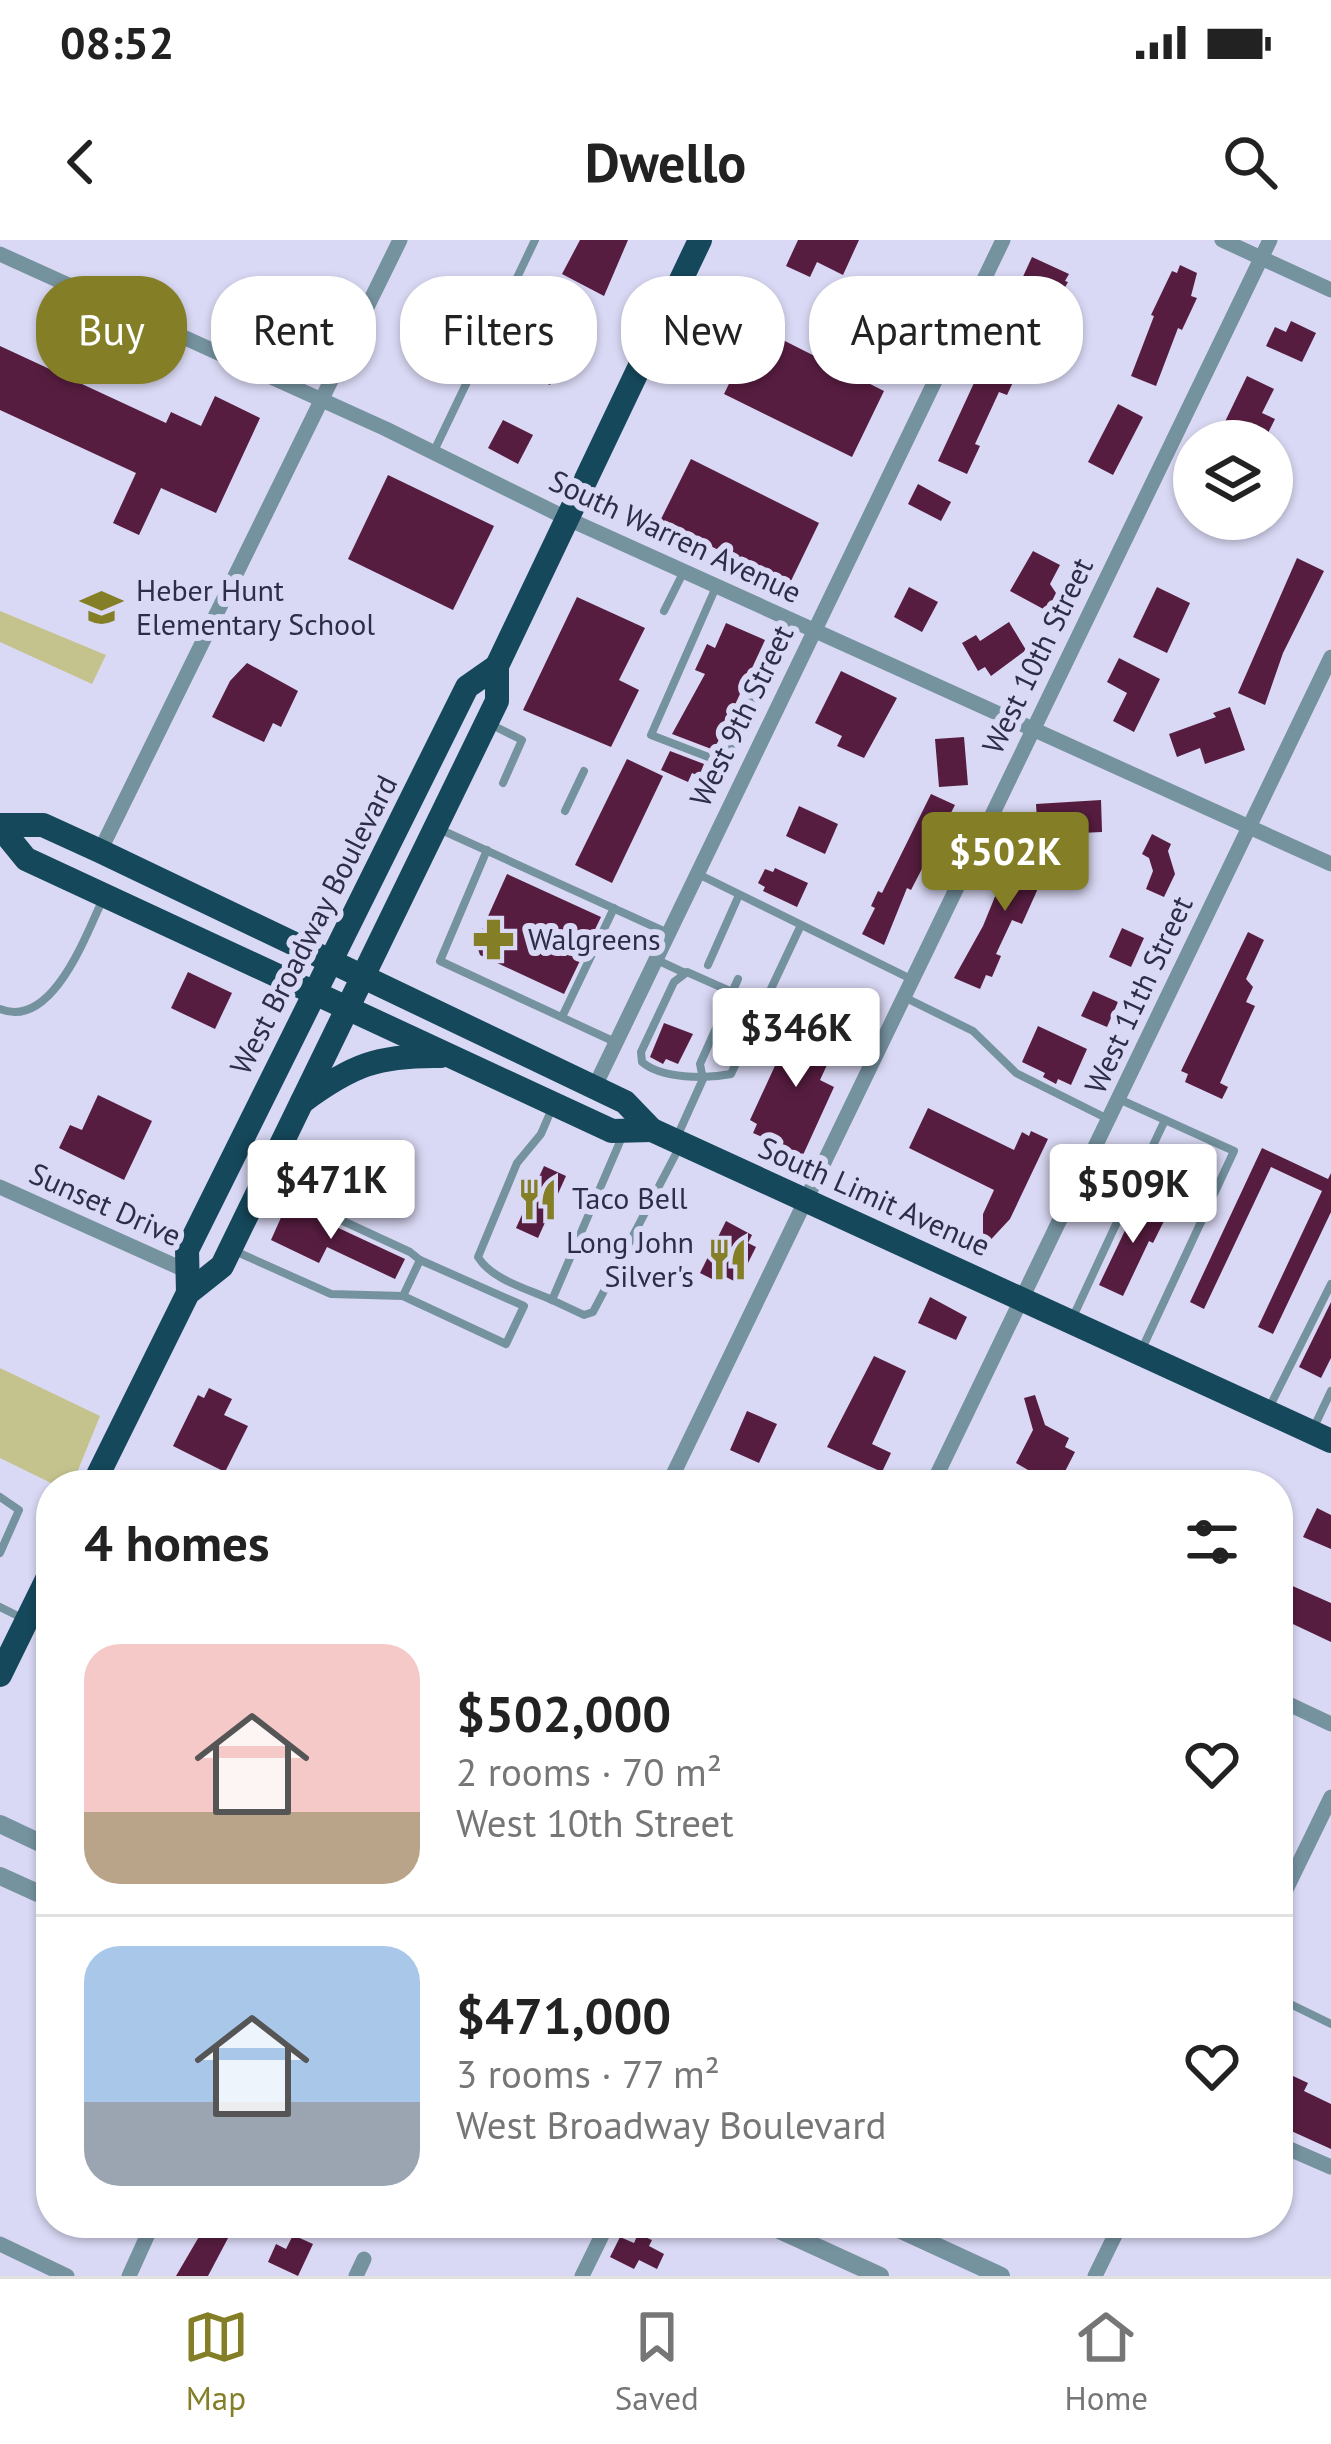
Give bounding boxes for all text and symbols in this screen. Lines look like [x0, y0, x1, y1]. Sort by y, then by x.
text: 08:52 [60, 13, 174, 71]
text: Dwello [585, 127, 746, 197]
icon: back [48, 129, 114, 195]
icon: search [1217, 129, 1283, 195]
chip: Buy [36, 276, 187, 384]
chip: Rent [211, 276, 376, 384]
chip: Filters [400, 276, 597, 384]
chip: New [621, 276, 785, 384]
chip: Apartment [809, 276, 1083, 384]
map controls [1173, 420, 1293, 540]
button: layers [1173, 420, 1293, 540]
street label: South Warren Avenue [543, 460, 808, 611]
street label: West 10th Street [972, 551, 1101, 760]
place label: Heber Hunt Elementary School [136, 570, 375, 643]
school or university icon: Heber Hunt Elementary School [79, 585, 125, 631]
street label: West 9th Street [680, 618, 801, 813]
street label: West Broadway Boulevard [220, 768, 405, 1081]
pin: $502K [921, 812, 1089, 914]
text: $502K [949, 825, 1061, 876]
street label: West 11th Street [1075, 889, 1200, 1099]
pharmacy icon: Walgreens [471, 917, 517, 963]
place label: Walgreens [528, 919, 661, 958]
pin: $346K [712, 988, 880, 1090]
text: $346K [740, 1001, 852, 1052]
street label: South Limit Avenue [753, 1127, 997, 1264]
pin: $471K [247, 1140, 415, 1242]
pin: $509K [1049, 1144, 1217, 1246]
street label: Sunset Drive [24, 1153, 187, 1254]
text: $471K [275, 1153, 387, 1204]
text: $509K [1077, 1157, 1189, 1208]
restaurant icon: Taco Bell [515, 1176, 561, 1222]
place label: Taco Bell [572, 1178, 688, 1217]
place label: Long John Silver's [566, 1222, 694, 1295]
restaurant icon: Long John Silver's [705, 1237, 751, 1283]
text: 4 homes [84, 1509, 270, 1575]
icon: filters [1179, 1509, 1245, 1575]
text: $502,000 [456, 1680, 671, 1746]
icon: home [180, 1692, 324, 1836]
icon: heart [1179, 1731, 1245, 1797]
text: 2 rooms · 70 m² [456, 1746, 722, 1797]
text: West 10th Street [456, 1797, 734, 1848]
text: $471,000 [456, 1982, 671, 2048]
icon: home [180, 1994, 324, 2138]
icon: heart [1179, 2033, 1245, 2099]
text: 3 rooms · 77 m² [456, 2048, 720, 2099]
text: West Broadway Boulevard [456, 2099, 886, 2150]
tab: Map [183, 2304, 249, 2419]
tab: Saved [615, 2304, 699, 2419]
tab: Home [1065, 2304, 1148, 2419]

